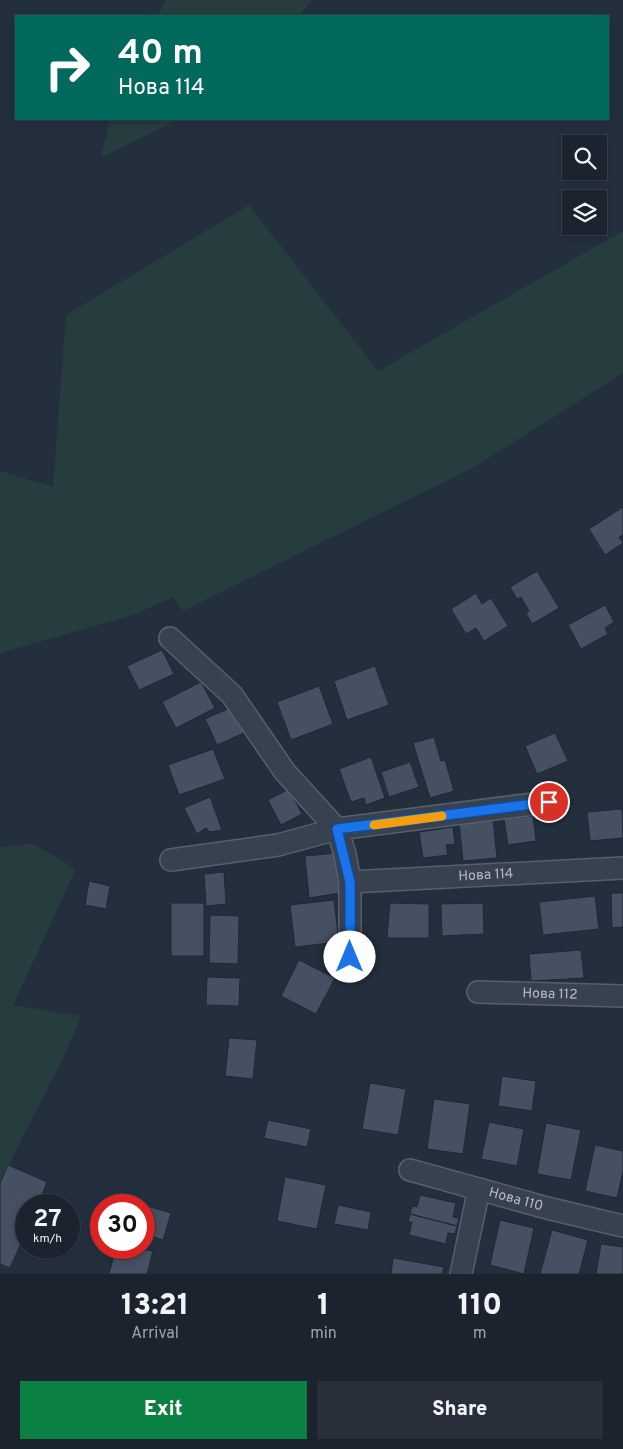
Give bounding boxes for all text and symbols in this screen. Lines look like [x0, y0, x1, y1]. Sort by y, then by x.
text: 40 m [118, 32, 203, 76]
icon: right [35, 35, 100, 100]
text: Нова 114 [118, 75, 205, 102]
map controls [562, 135, 607, 235]
button: search [562, 135, 607, 180]
button: layers [562, 190, 607, 235]
pin [528, 781, 570, 823]
icon: arrive [535, 788, 563, 816]
street label: Нова 114 [458, 865, 514, 885]
position arrow [323, 930, 375, 982]
street label: Нова 112 [522, 985, 578, 1003]
street label: Нова 110 [487, 1184, 545, 1215]
speed limit sign: 30 [90, 1194, 155, 1259]
text: 27 [33, 1204, 62, 1236]
text: km/h [33, 1231, 62, 1247]
text: 13:21 [121, 1288, 189, 1325]
text: 1 [317, 1288, 330, 1325]
text: 110 [458, 1288, 502, 1325]
text: Arrival [131, 1324, 179, 1344]
text: min [310, 1324, 337, 1344]
text: m [473, 1324, 487, 1344]
button: Exit [20, 1381, 307, 1439]
button: Share [317, 1381, 603, 1439]

